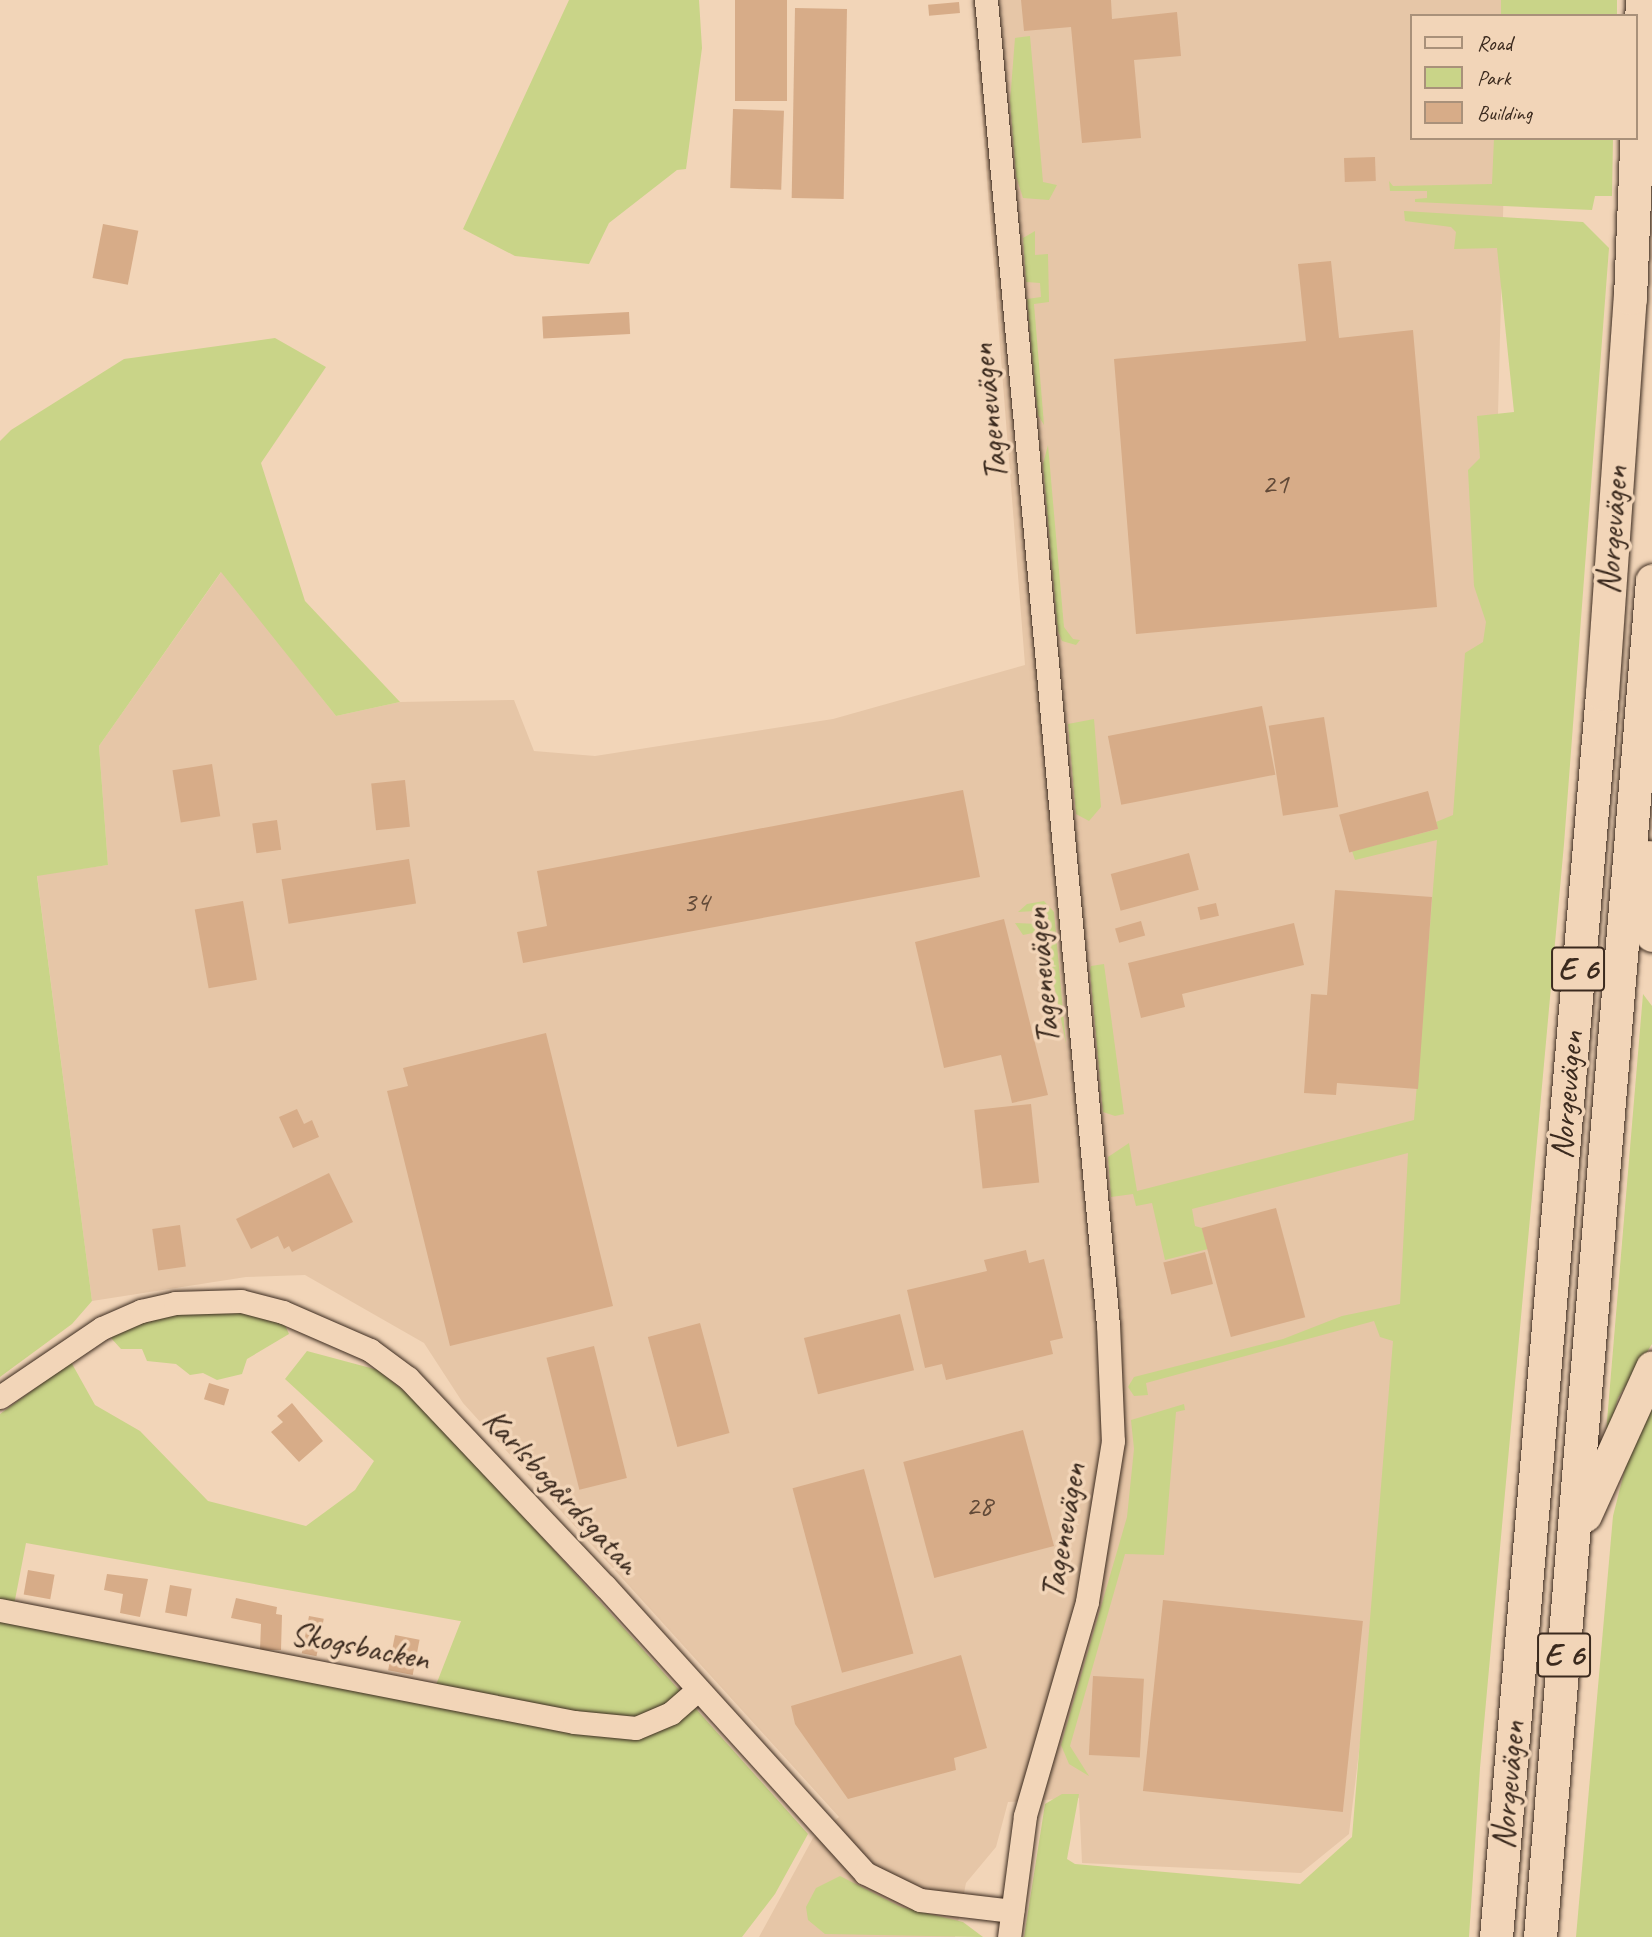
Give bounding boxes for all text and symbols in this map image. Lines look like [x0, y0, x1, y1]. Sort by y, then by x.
legend [1410, 14, 1638, 140]
text: Road [1477, 30, 1512, 56]
text: Park [1477, 65, 1510, 91]
text: Building [1477, 100, 1532, 126]
street label: Tagenevägen [963, 342, 1017, 482]
house number: 21 [1262, 465, 1288, 501]
street label: Norgevägen [1589, 465, 1637, 595]
house number: 34 [683, 883, 709, 919]
street label: Tagenevägen [1017, 906, 1069, 1046]
road number: E 6 [1550, 940, 1606, 998]
street label: Norgevägen [1542, 1029, 1592, 1161]
street label: Karlsbogårdsgatan [474, 1401, 648, 1583]
street label: Tagenevägen [1033, 1460, 1095, 1602]
house number: 28 [966, 1487, 992, 1523]
street label: Skogsbacken [287, 1614, 433, 1680]
road number: E 6 [1536, 1626, 1592, 1684]
street label: Norgevägen [1484, 1719, 1534, 1851]

